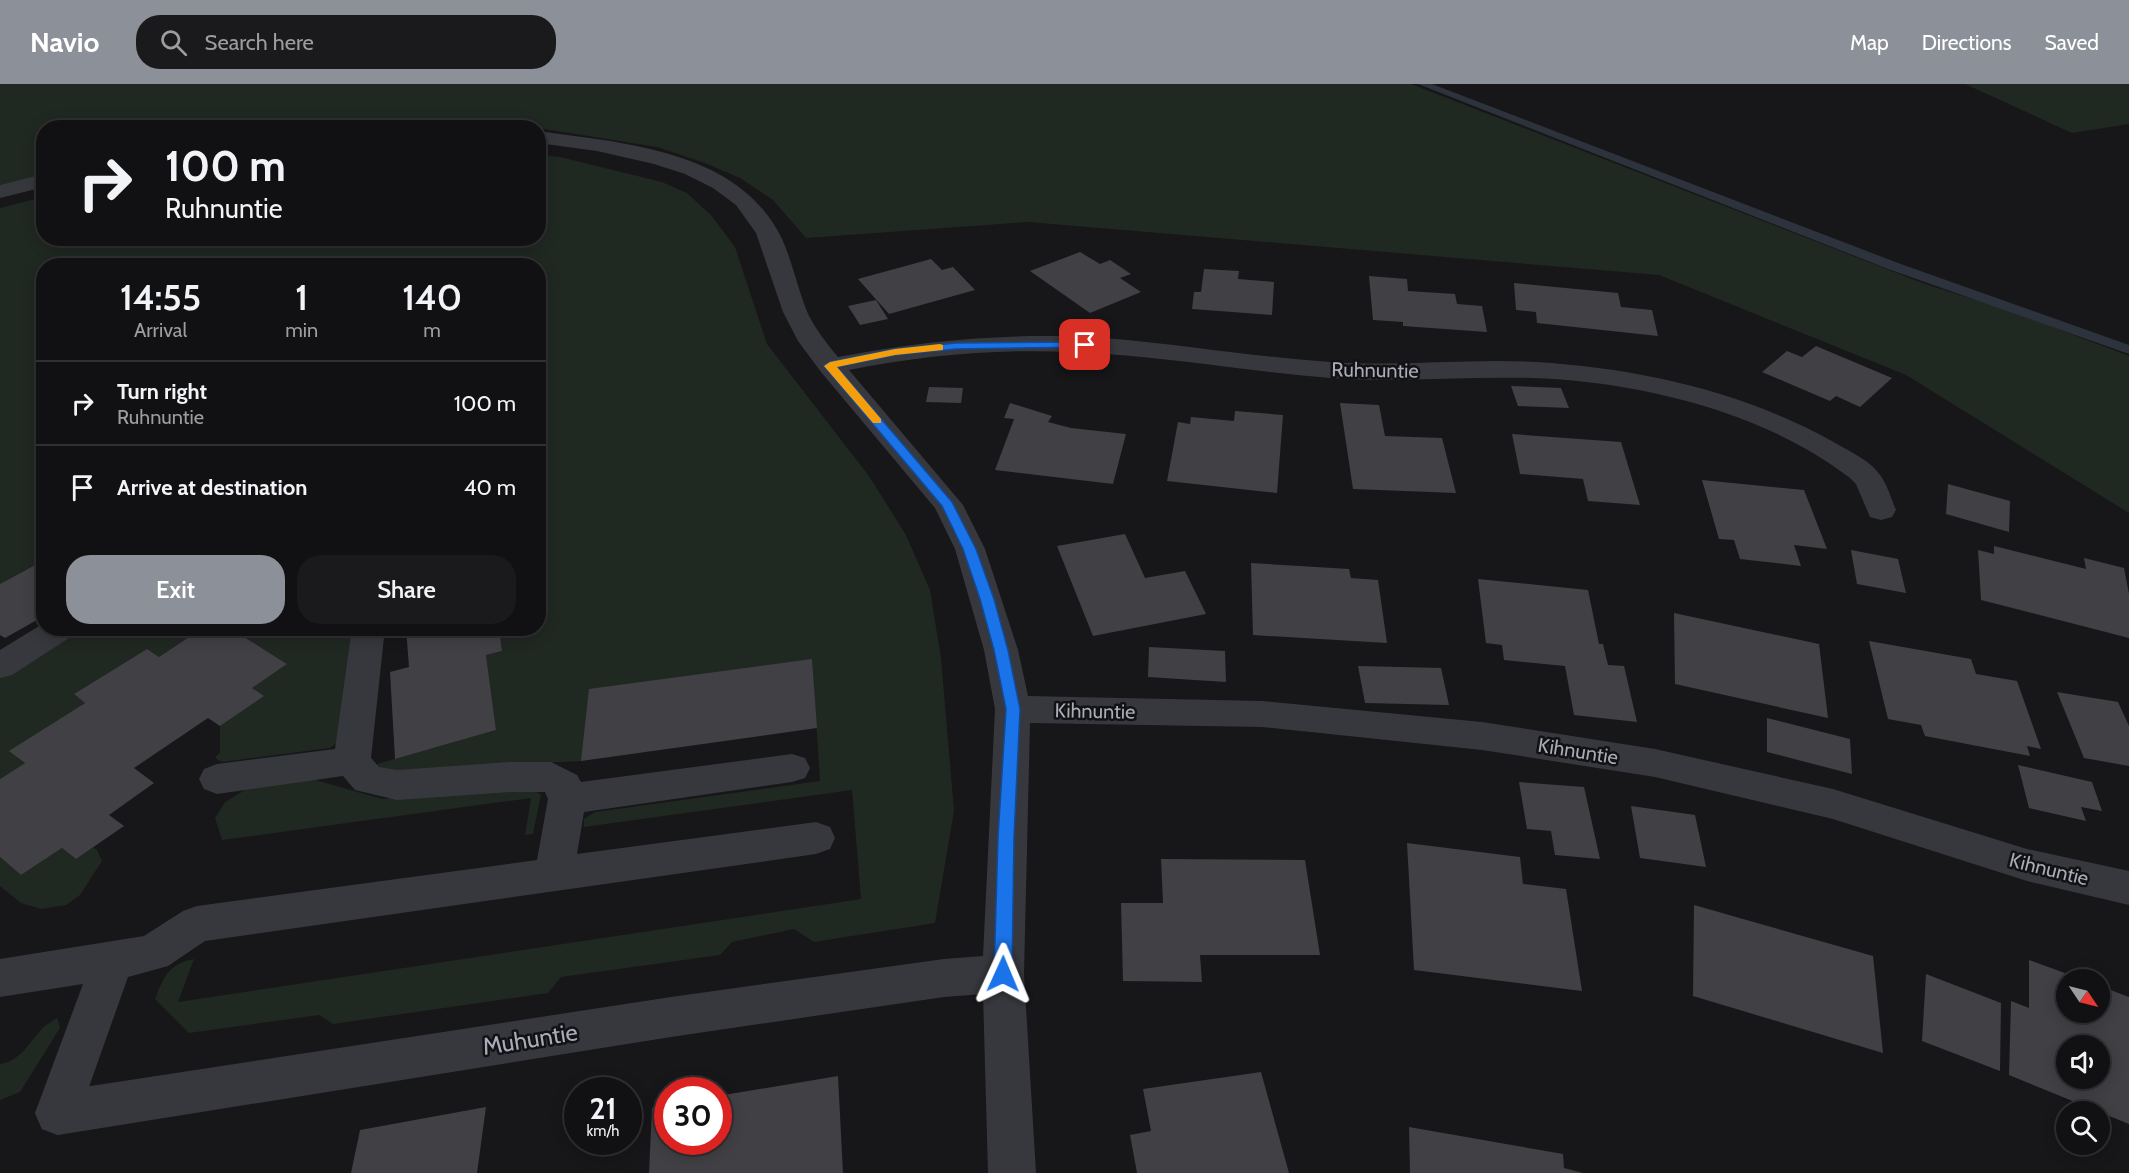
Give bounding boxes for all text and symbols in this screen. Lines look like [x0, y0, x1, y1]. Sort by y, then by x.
search box [136, 15, 556, 69]
text: Navio [30, 25, 100, 59]
icon: search [157, 26, 190, 59]
text: Search here [205, 29, 314, 56]
text: Map [1850, 30, 1889, 55]
text: Directions [1922, 30, 2011, 55]
text: Saved [2044, 30, 2099, 55]
text: 100 m [165, 140, 286, 192]
icon: right [66, 144, 144, 222]
text: Ruhnuntie [165, 192, 283, 225]
text: 14:55 [120, 275, 201, 319]
text: 1 [295, 275, 308, 319]
text: 140 [402, 275, 462, 319]
text: Arrival [134, 318, 187, 342]
text: min [285, 318, 318, 342]
text: m [423, 318, 441, 342]
pin [1059, 319, 1110, 370]
icon: arrive [1068, 328, 1101, 361]
street label: Ruhnuntie [1331, 357, 1419, 383]
text: Turn right [117, 378, 207, 405]
icon: right [66, 387, 99, 420]
text: 100 m [454, 390, 516, 417]
text: Ruhnuntie [117, 405, 204, 429]
icon: arrive [66, 471, 99, 504]
text: Arrive at destination [117, 474, 307, 501]
text: 40 m [464, 474, 516, 501]
button: Exit [66, 555, 285, 624]
button: Share [297, 555, 516, 624]
street label: Kihnuntie [1054, 698, 1136, 724]
street label: Kihnuntie [1536, 733, 1620, 769]
street label: Kihnuntie [2007, 848, 2091, 890]
position arrow [971, 942, 1035, 1006]
north arrow [2056, 969, 2110, 1023]
map controls [2056, 969, 2110, 1155]
street label: Muhuntie [480, 1017, 580, 1061]
button: sound [2056, 1035, 2110, 1089]
speed limit sign: 30 [654, 1077, 732, 1155]
text: 21 [590, 1090, 616, 1127]
button: search [2056, 1101, 2110, 1155]
text: km/h [587, 1122, 619, 1140]

